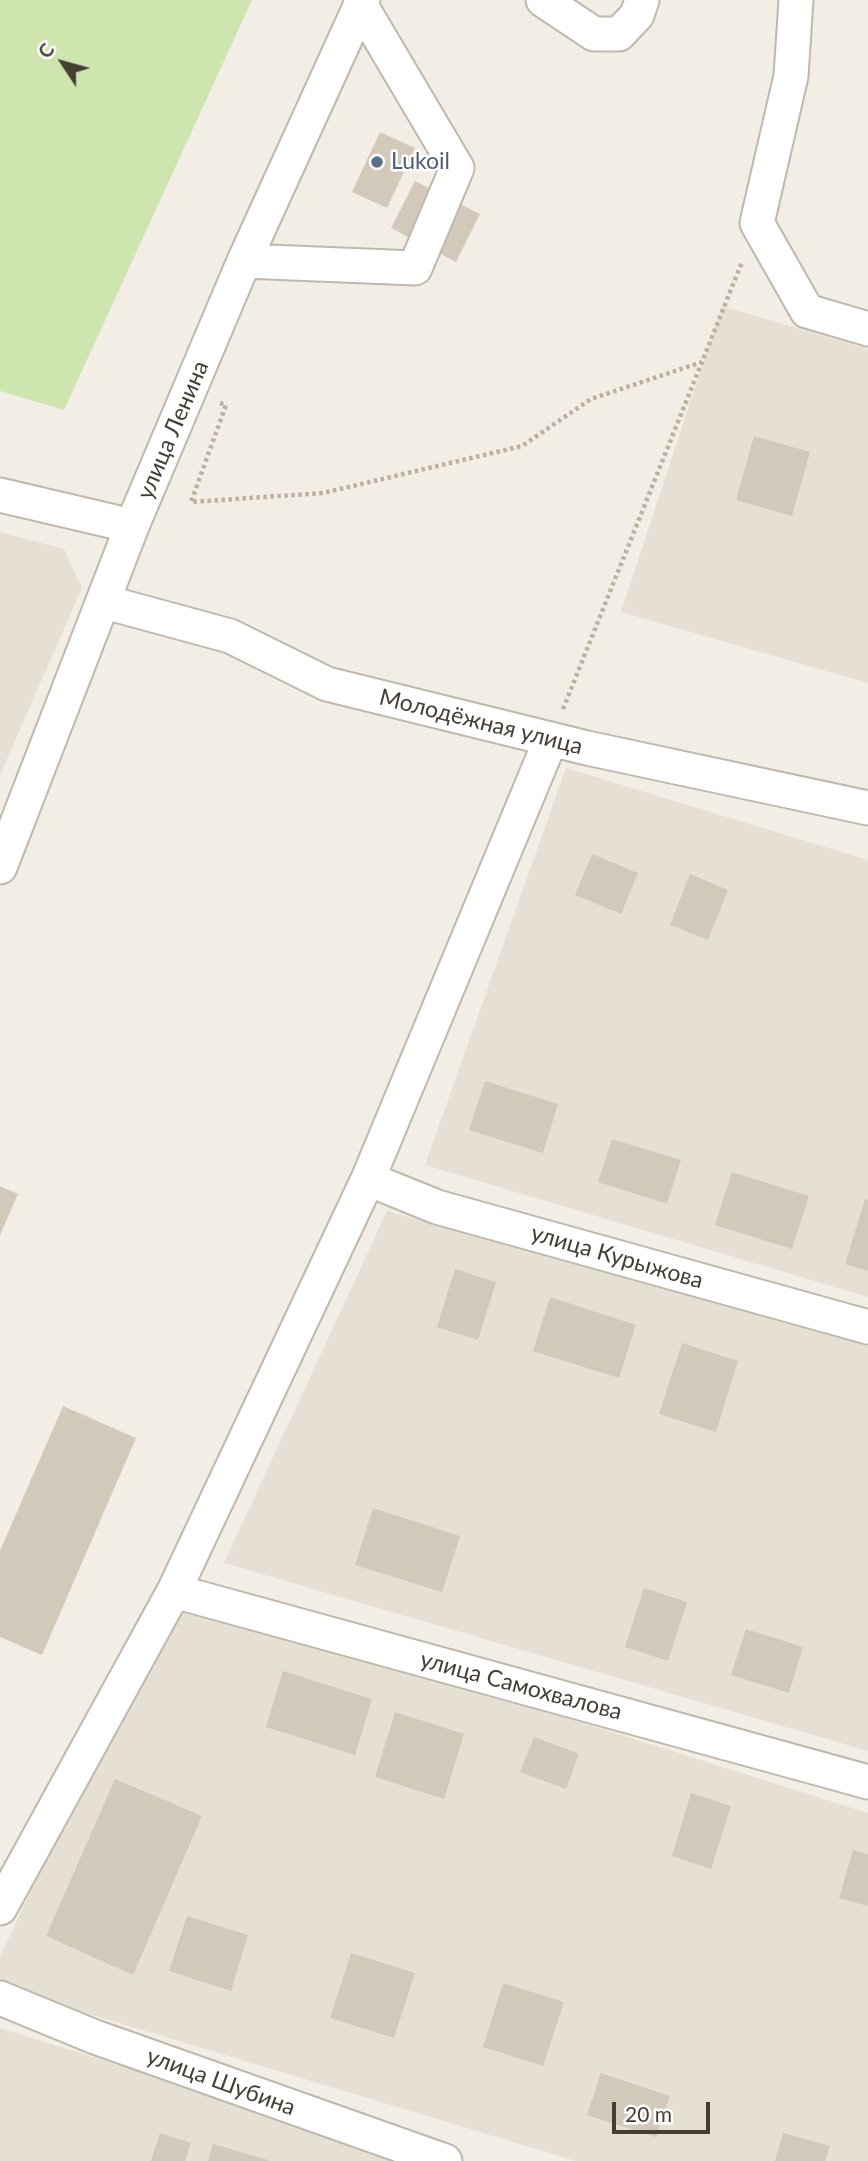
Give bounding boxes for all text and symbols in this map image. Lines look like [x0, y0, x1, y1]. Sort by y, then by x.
north arrow [28, 28, 98, 98]
text: С [33, 39, 59, 62]
place label: Lukoil [391, 148, 450, 176]
marker: Lukoil [369, 154, 385, 170]
street label: улица Ленина [131, 357, 215, 503]
street label: Молодёжная улица [377, 683, 585, 761]
street label: улица Курыжова [528, 1219, 706, 1295]
street label: улица Самохвалова [417, 1646, 625, 1726]
street label: улица Шубина [143, 2042, 299, 2122]
scale bar [616, 2088, 714, 2132]
text: 20 m [625, 2101, 672, 2126]

